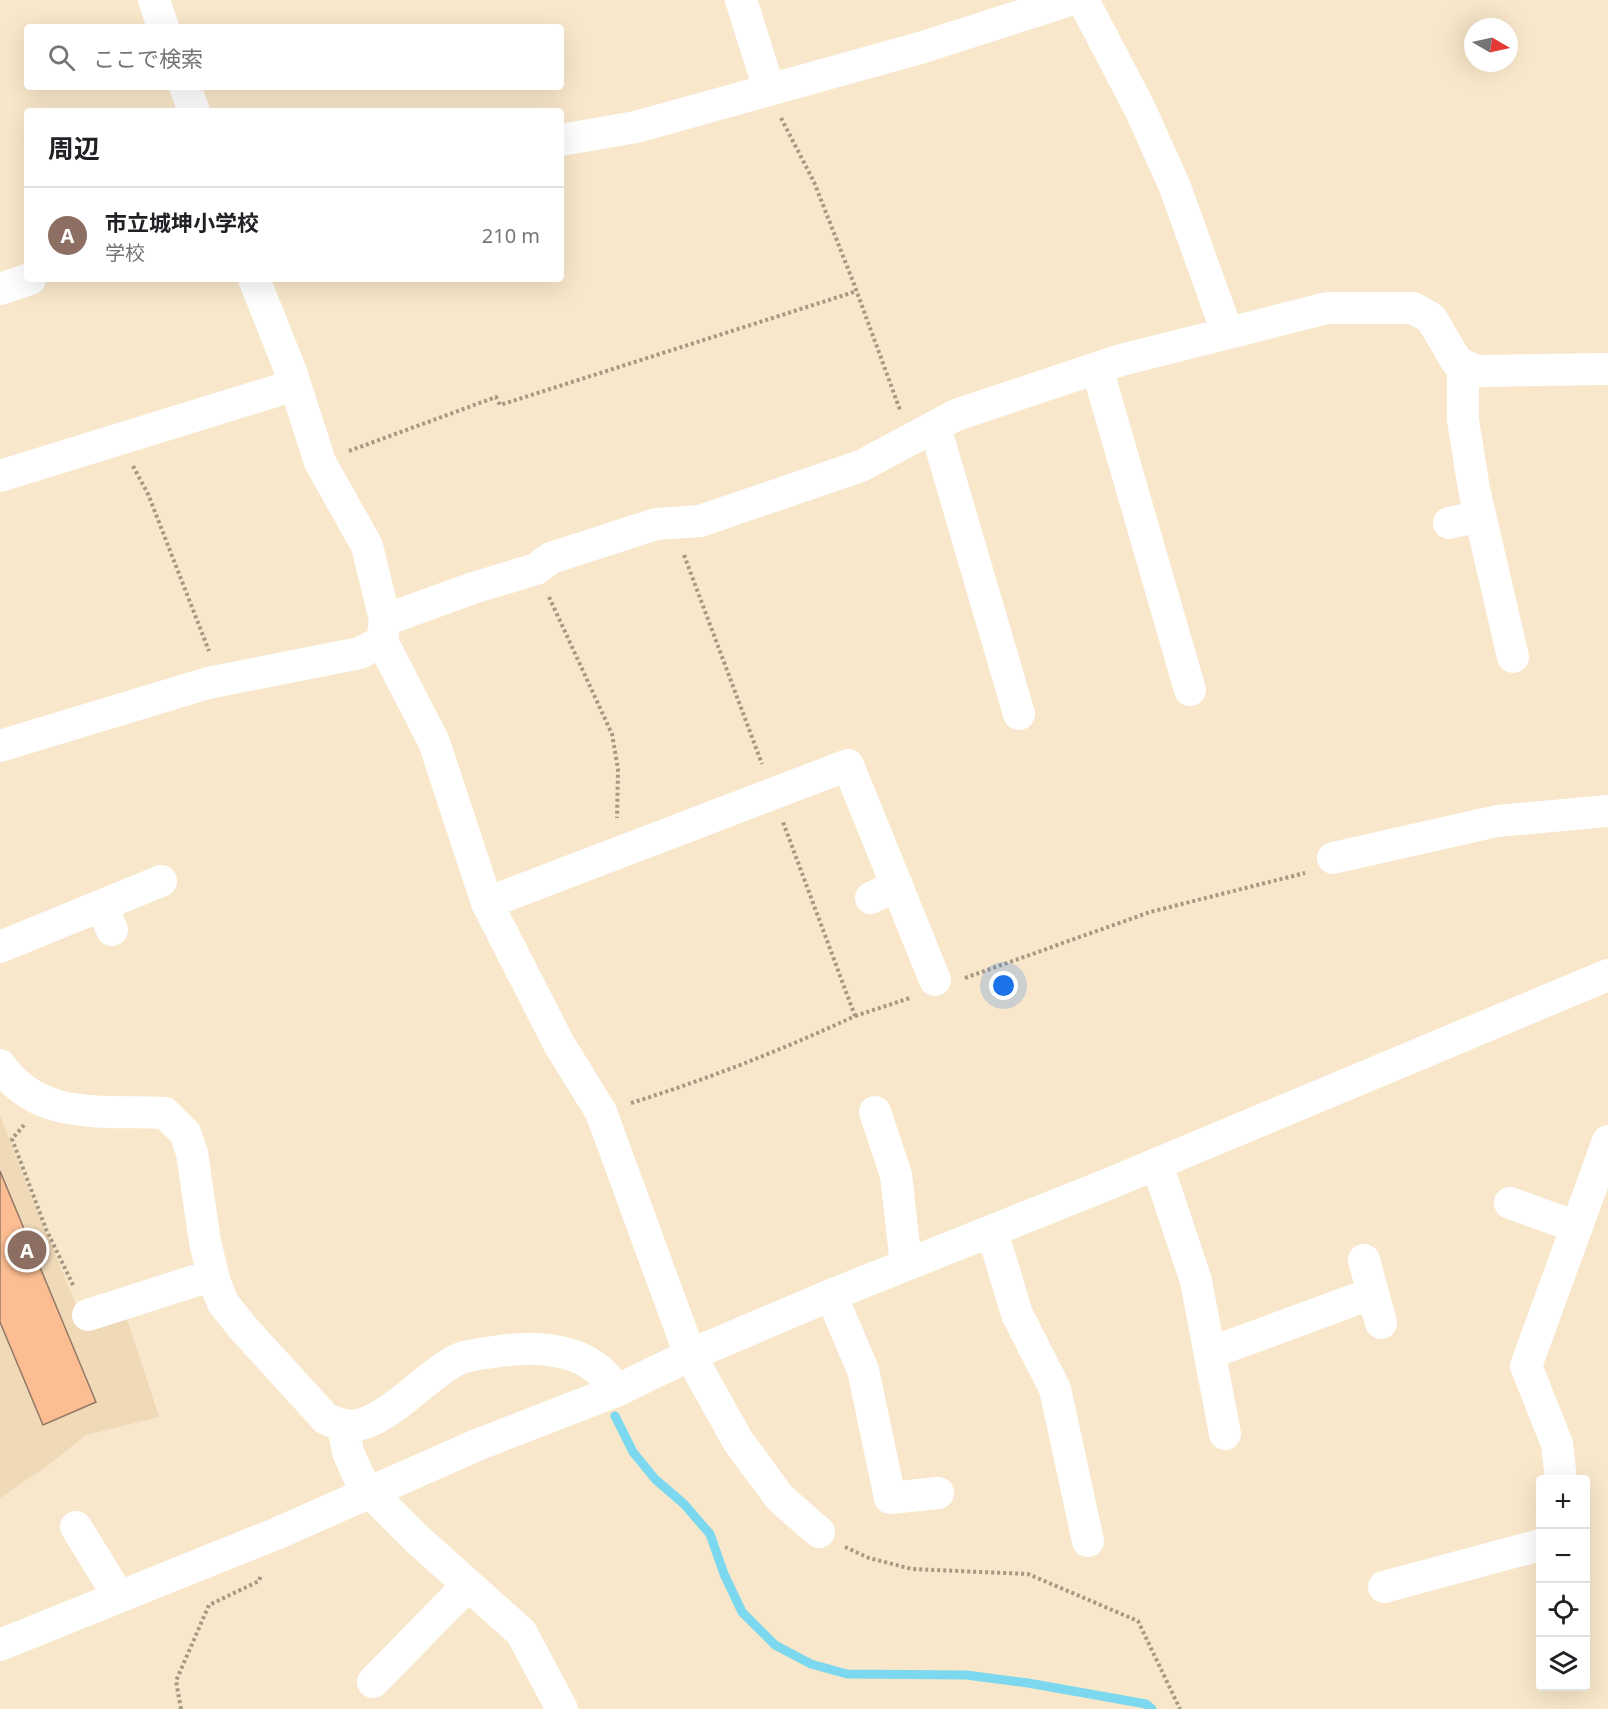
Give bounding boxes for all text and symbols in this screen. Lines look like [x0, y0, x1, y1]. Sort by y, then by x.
north arrow [1464, 18, 1518, 72]
search box [24, 24, 564, 90]
icon: search [45, 41, 78, 74]
text: ここで検索 [93, 43, 203, 73]
text: 周辺 [48, 130, 100, 166]
text: 市立城坤小学校 [105, 207, 259, 237]
text: A [61, 222, 74, 249]
text: 210 m [482, 222, 540, 249]
text: 学校 [105, 239, 145, 266]
your location [989, 971, 1018, 1000]
pin: A [8, 1228, 46, 1272]
map controls [1536, 1475, 1590, 1691]
button: + [1536, 1475, 1590, 1529]
button: − [1536, 1529, 1590, 1583]
button: locate [1536, 1583, 1590, 1637]
button: layers [1536, 1637, 1590, 1691]

